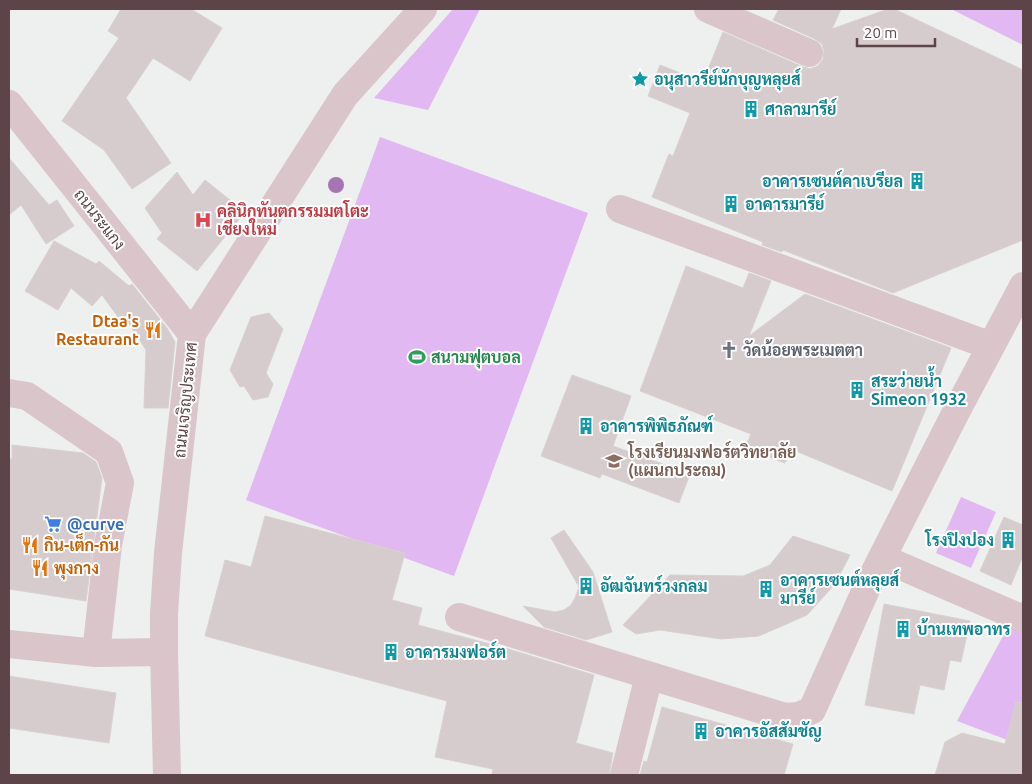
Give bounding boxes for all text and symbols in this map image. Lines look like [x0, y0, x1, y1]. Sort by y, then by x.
scale bar [857, 15, 934, 47]
text: 20 m [864, 24, 897, 41]
place label: อนุสาวรีย์นักบุญหลุยส์ [654, 68, 802, 91]
place icon: อนุสาวรีย์นักบุญหลุยส์ [630, 69, 650, 89]
place label: ศาลามารีย์ [765, 98, 838, 118]
building icon: ศาลามารีย์ [741, 99, 761, 119]
place label: อาคารเซนต์คาเบรียล [762, 170, 903, 190]
building icon: อาคารเซนต์คาเบรียล [907, 171, 927, 191]
street label: ถนนระแกง [71, 185, 129, 253]
place label: อาคารมารีย์ [745, 193, 826, 213]
building icon: อาคารมารีย์ [721, 194, 741, 214]
place label: คลินิกทันตกรรมมตโตะ เชียงใหม่ [217, 200, 369, 238]
hospital icon: คลินิกทันตกรรมมตโตะ เชียงใหม่ [193, 210, 213, 230]
place label: Dtaa's Restaurant [56, 312, 139, 348]
restaurant icon: Dtaa's Restaurant [143, 320, 163, 340]
place label: วัดน้อยพระเมตตา [743, 339, 863, 359]
church icon: วัดน้อยพระเมตตา [719, 340, 739, 360]
street label: ถนนเจริญประเทศ [170, 341, 201, 459]
sports icon: สนามฟุตบอล [407, 347, 427, 367]
place label: สนามฟุตบอล [431, 348, 521, 369]
place label: สระว่ายน้ำ Simeon 1932 [871, 366, 966, 408]
building icon: สระว่ายน้ำ Simeon 1932 [847, 380, 867, 400]
place label: อาคารพิพิธภัณฑ์ [600, 415, 714, 435]
building icon: อาคารพิพิธภัณฑ์ [576, 416, 596, 436]
place label: โรงเรียนมงฟอร์ตวิทยาลัย (แผนกประถม) [627, 441, 796, 480]
school or university icon: โรงเรียนมงฟอร์ตวิทยาลัย (แผนกประถม) [604, 451, 624, 471]
supermarket icon: @curve [43, 514, 63, 534]
place label: @curve [67, 515, 124, 533]
place label: โรงปิงปอง [924, 529, 994, 549]
building icon: โรงปิงปอง [998, 530, 1018, 550]
place label: กิน-เต็ก-กัน [44, 532, 119, 554]
restaurant icon: กิน-เต็ก-กัน [20, 535, 40, 555]
restaurant icon: พุงกาง [30, 558, 50, 578]
place label: พุงกาง [54, 559, 99, 580]
place label: อาคารเซนต์หลุยส์ มารีย์ [780, 569, 900, 607]
place label: อัฒจันทร์วงกลม [600, 575, 708, 595]
building icon: อัฒจันทร์วงกลม [576, 576, 596, 596]
building icon: อาคารเซนต์หลุยส์ มารีย์ [756, 579, 776, 599]
place label: บ้านเทพอาทร [917, 618, 1010, 638]
building icon: บ้านเทพอาทร [893, 619, 913, 639]
place label: อาคารมงฟอร์ต [405, 641, 506, 661]
building icon: อาคารมงฟอร์ต [381, 642, 401, 662]
building icon: อาคารอัสสัมชัญ [691, 721, 711, 741]
place label: อาคารอัสสัมชัญ [715, 721, 822, 742]

